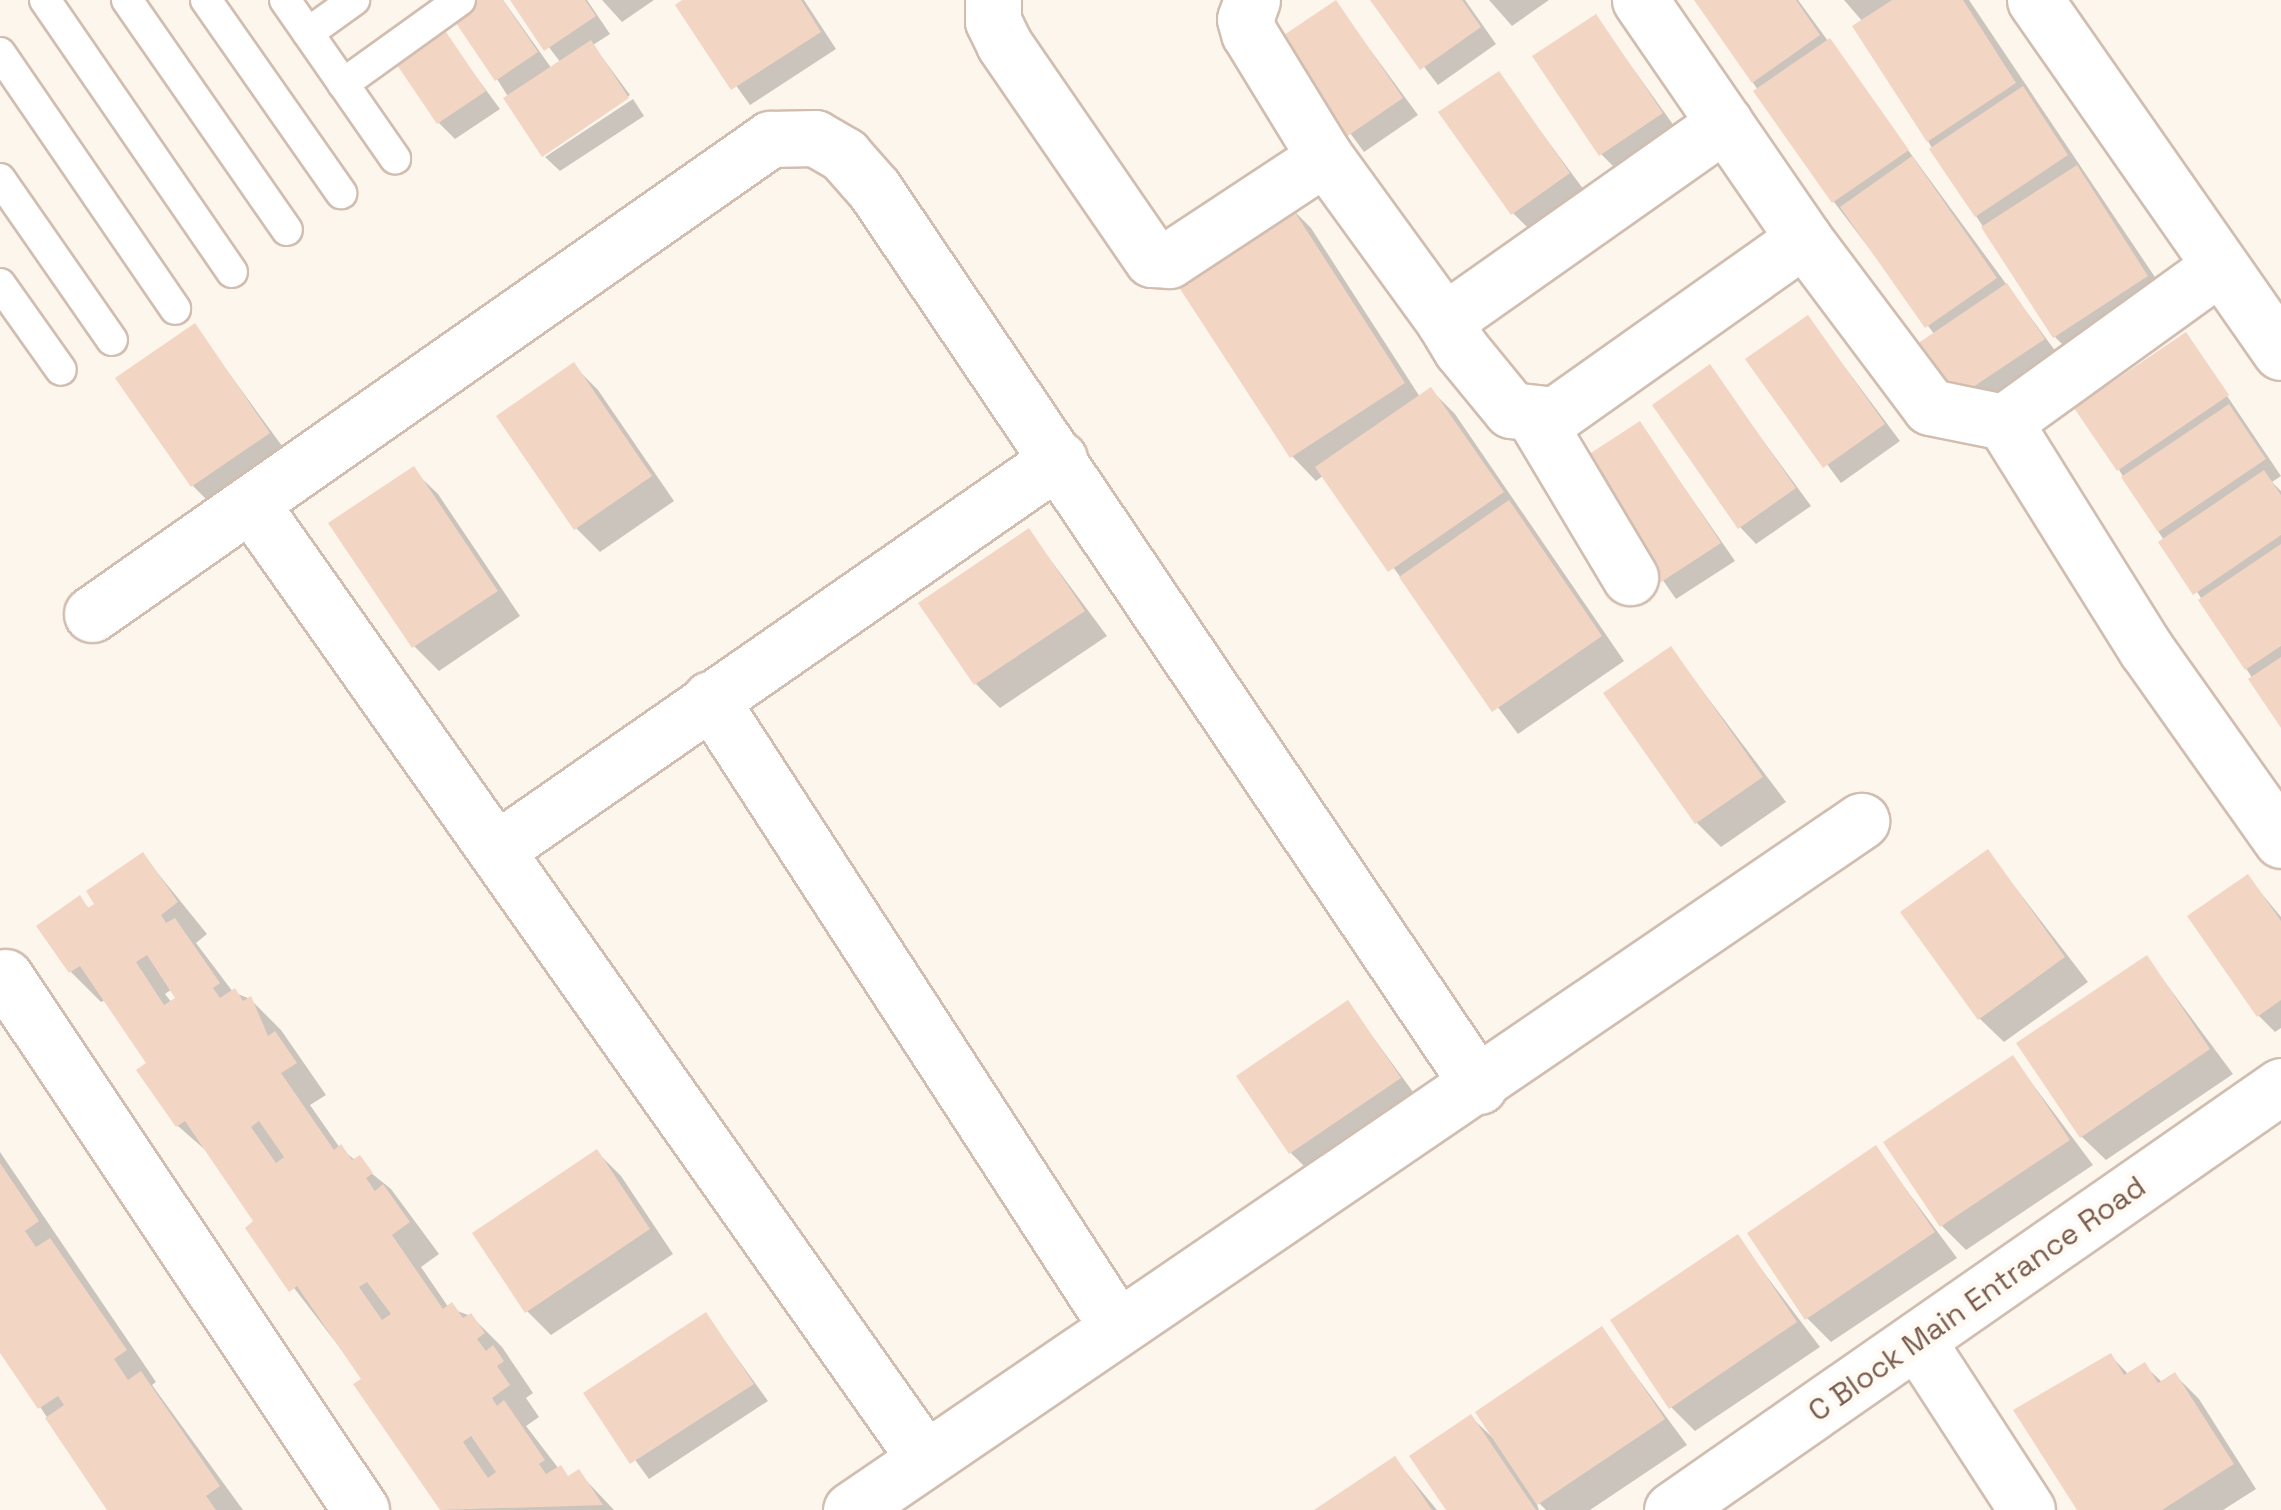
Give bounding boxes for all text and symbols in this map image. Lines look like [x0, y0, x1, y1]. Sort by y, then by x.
street label: C Block Main Entrance Road [1802, 1169, 2152, 1429]

